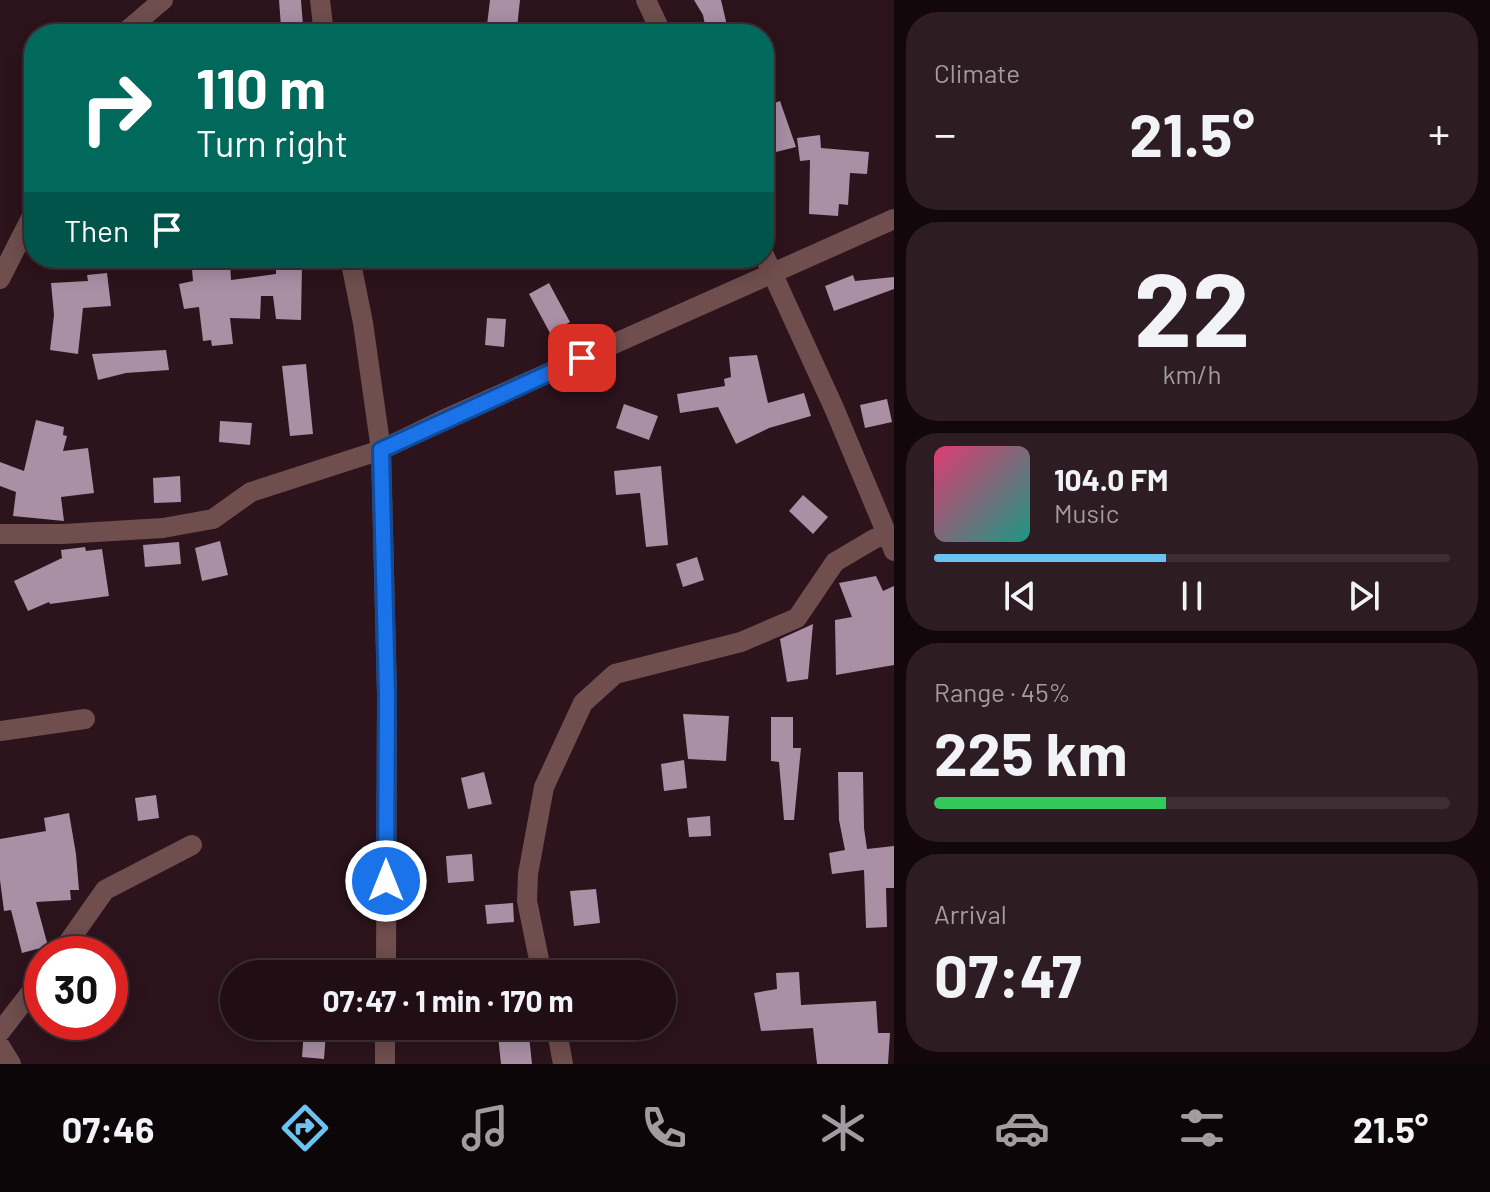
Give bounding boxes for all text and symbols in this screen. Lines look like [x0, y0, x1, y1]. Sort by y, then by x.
text: 110 m [196, 53, 326, 120]
icon: right [64, 56, 168, 160]
text: Climate [934, 57, 1020, 88]
text: 21.5° [1129, 97, 1255, 169]
text: − [934, 106, 956, 159]
text: + [1428, 106, 1450, 159]
text: Turn right [196, 121, 348, 164]
icon: arrive [145, 208, 189, 252]
text: Then [64, 212, 129, 248]
text: 22 [1134, 243, 1250, 368]
pin [548, 324, 616, 392]
icon: arrive [560, 336, 604, 380]
text: km/h [1163, 358, 1221, 389]
text: 104.0 FM [1054, 461, 1169, 497]
text: Music [1054, 497, 1119, 528]
icon: previous [998, 574, 1042, 618]
icon: pause [1170, 574, 1214, 618]
icon: next [1342, 574, 1386, 618]
text: Range · 45% [934, 676, 1071, 707]
text: 225 km [934, 716, 1128, 788]
position arrow [344, 839, 428, 923]
text: Arrival [934, 898, 1007, 929]
speed limit sign: 30 [24, 936, 128, 1040]
text: 07:47 [934, 938, 1082, 1010]
text: 07:47 · 1 min · 170 m [322, 982, 574, 1018]
icon: directions [277, 1100, 333, 1156]
icon: music [457, 1100, 513, 1156]
icon: phone [636, 1100, 692, 1156]
icon: climate [815, 1100, 871, 1156]
icon: car [994, 1100, 1050, 1156]
icon: filters [1174, 1100, 1230, 1156]
text: 07:46 [62, 1107, 154, 1150]
text: 21.5° [1353, 1107, 1428, 1150]

